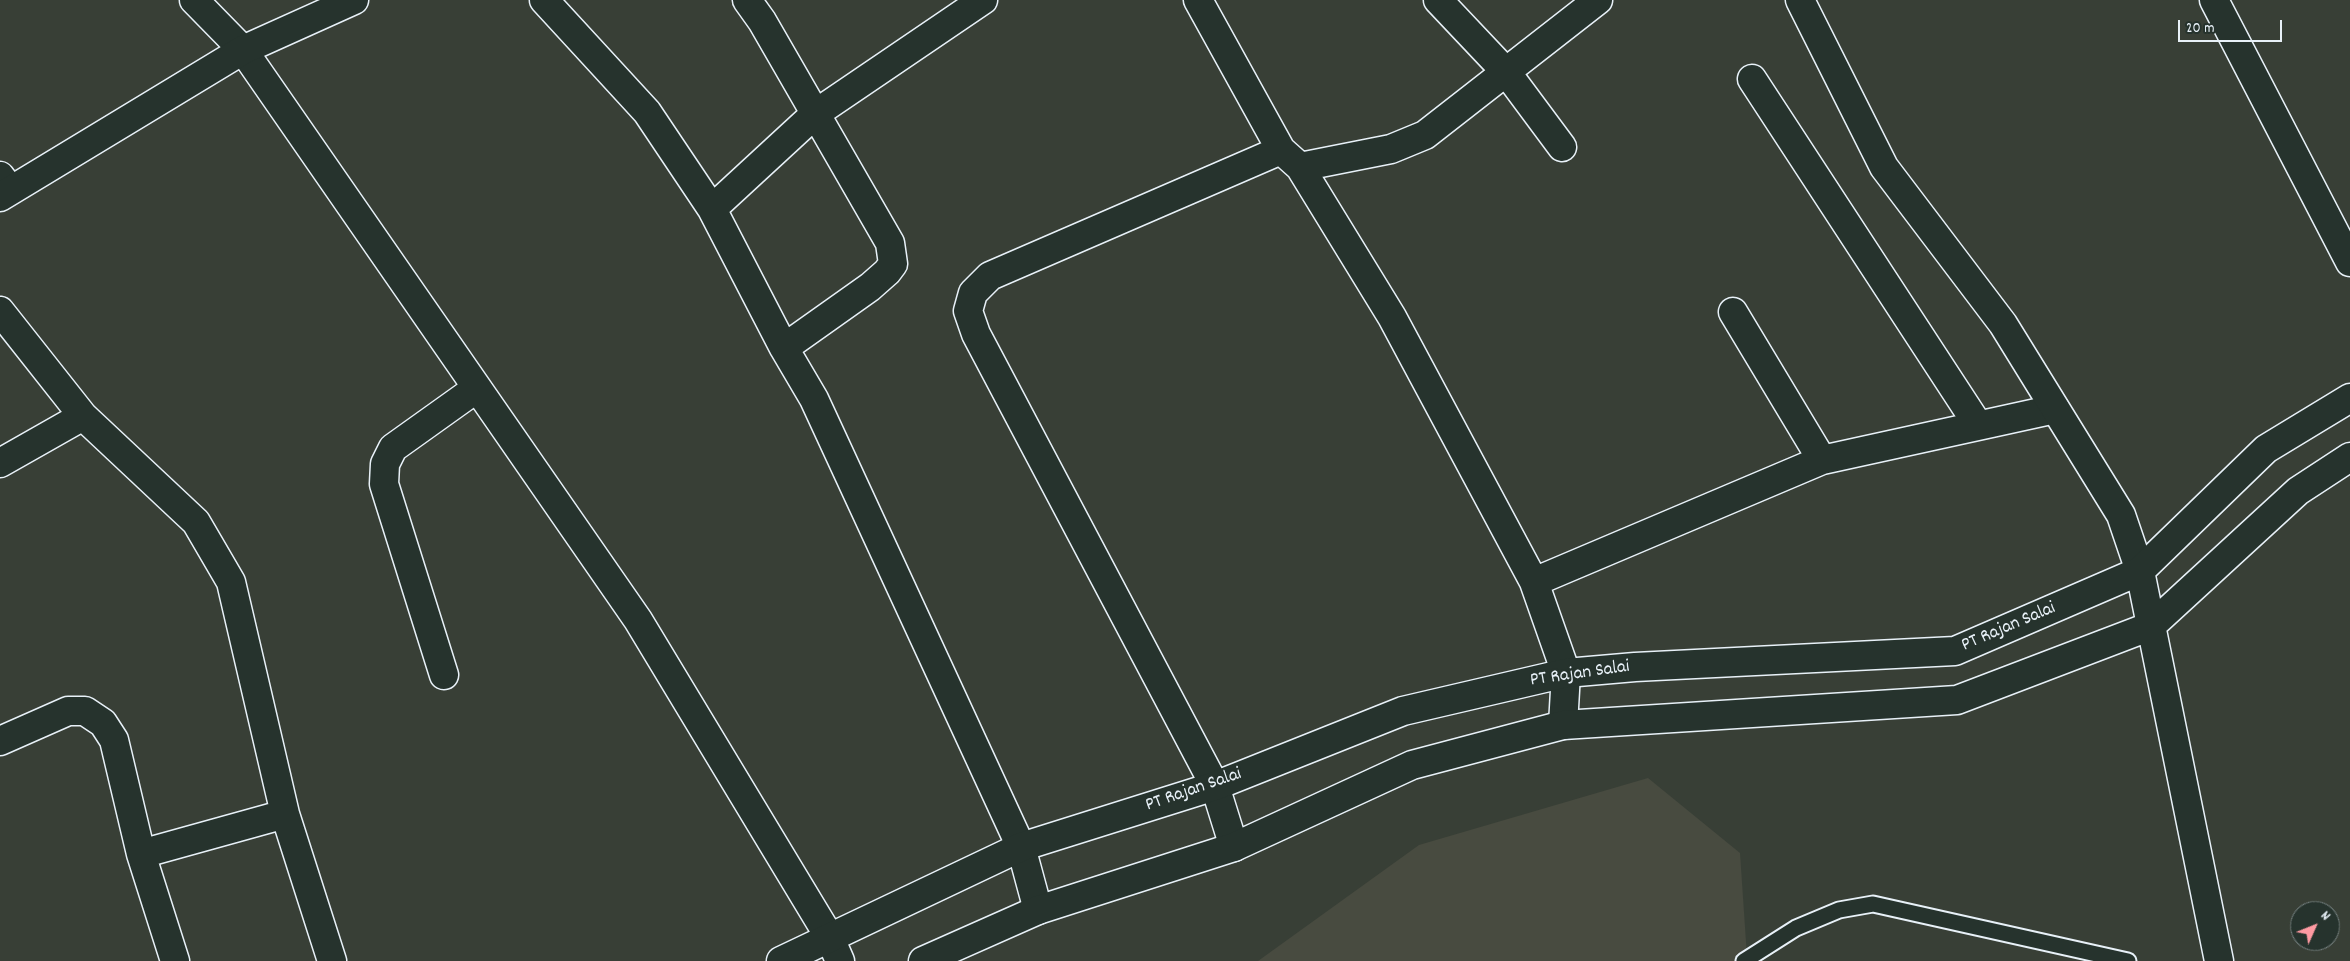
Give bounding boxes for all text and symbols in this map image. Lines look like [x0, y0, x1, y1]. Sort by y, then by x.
scale bar [2180, 10, 2284, 42]
text: 20 m [2186, 18, 2214, 40]
street label: PT Rajan Salai [1959, 598, 2059, 658]
street label: PT Rajan Salai [1529, 657, 1631, 693]
street label: PT Rajan Salai [1143, 764, 1245, 818]
north arrow [2290, 901, 2340, 951]
text: N [2315, 907, 2335, 926]

